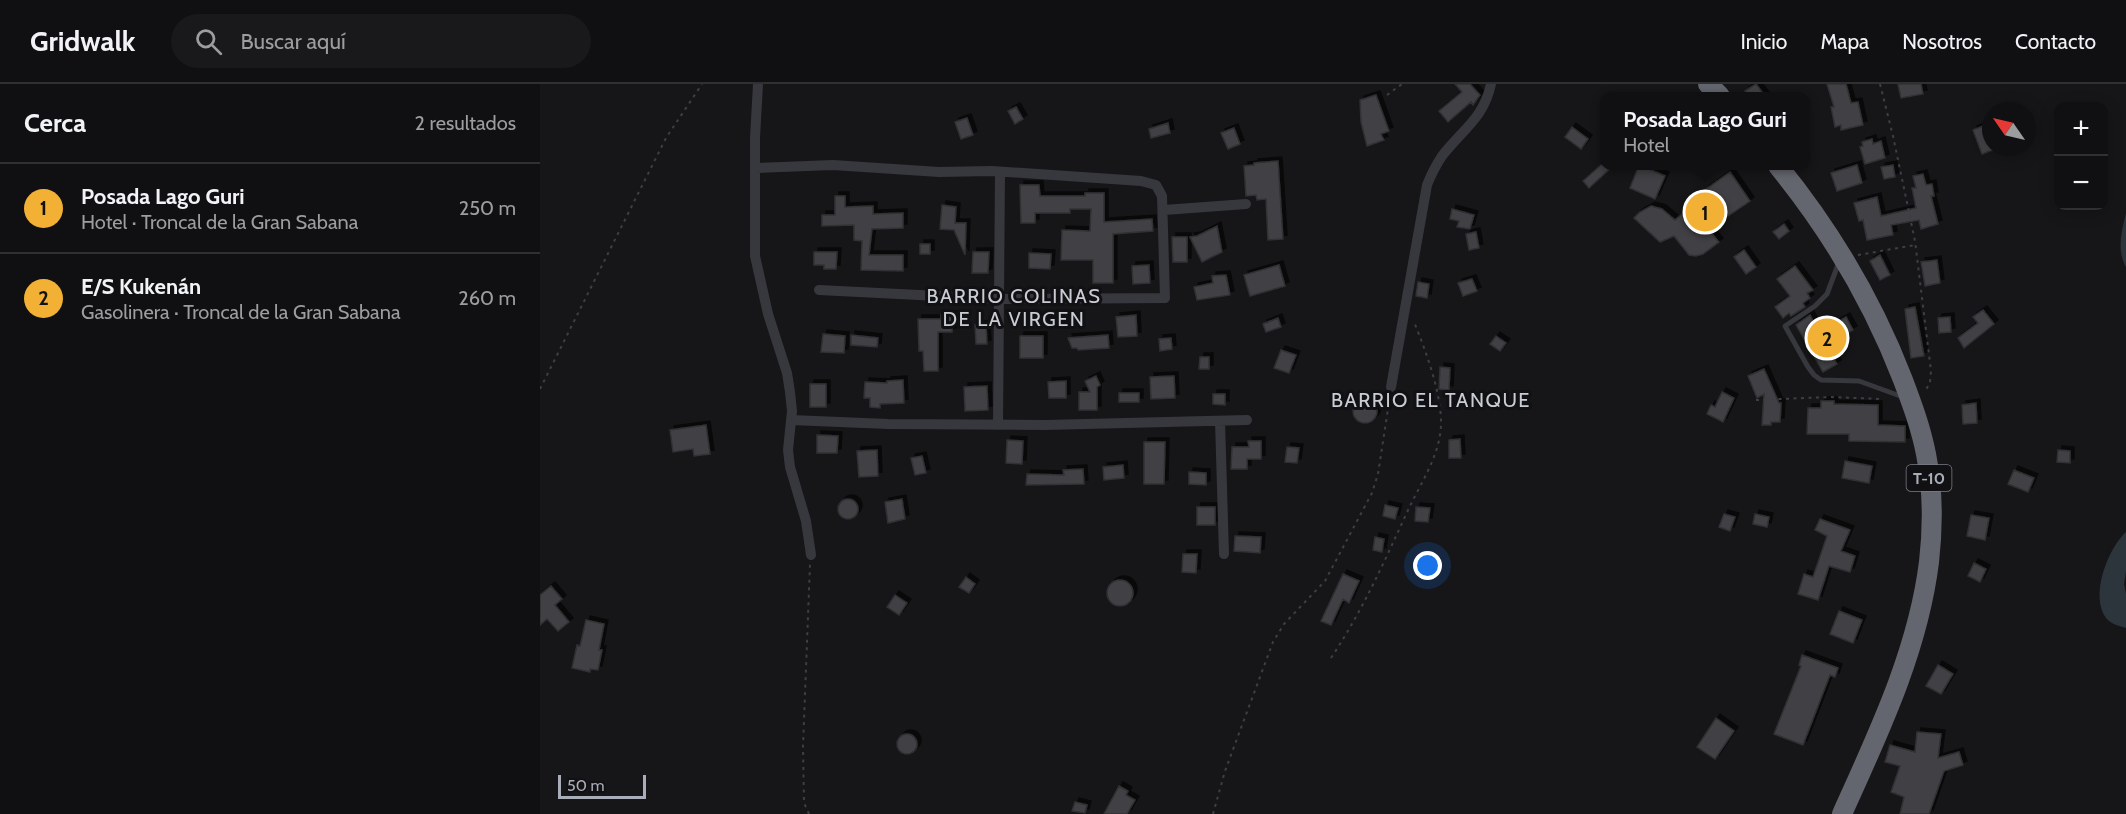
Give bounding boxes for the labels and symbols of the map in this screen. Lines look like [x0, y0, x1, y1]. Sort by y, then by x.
north arrow [1982, 102, 2036, 156]
pin: 1 [1686, 190, 1724, 234]
district label: BARRIO COLINAS DE LA VIRGEN [926, 284, 1102, 331]
pin: 2 [1808, 316, 1846, 360]
district label: BARRIO EL TANQUE [1331, 388, 1531, 412]
road number: T-10 [1906, 465, 1952, 491]
your location [1413, 551, 1442, 580]
scale bar [558, 772, 646, 800]

